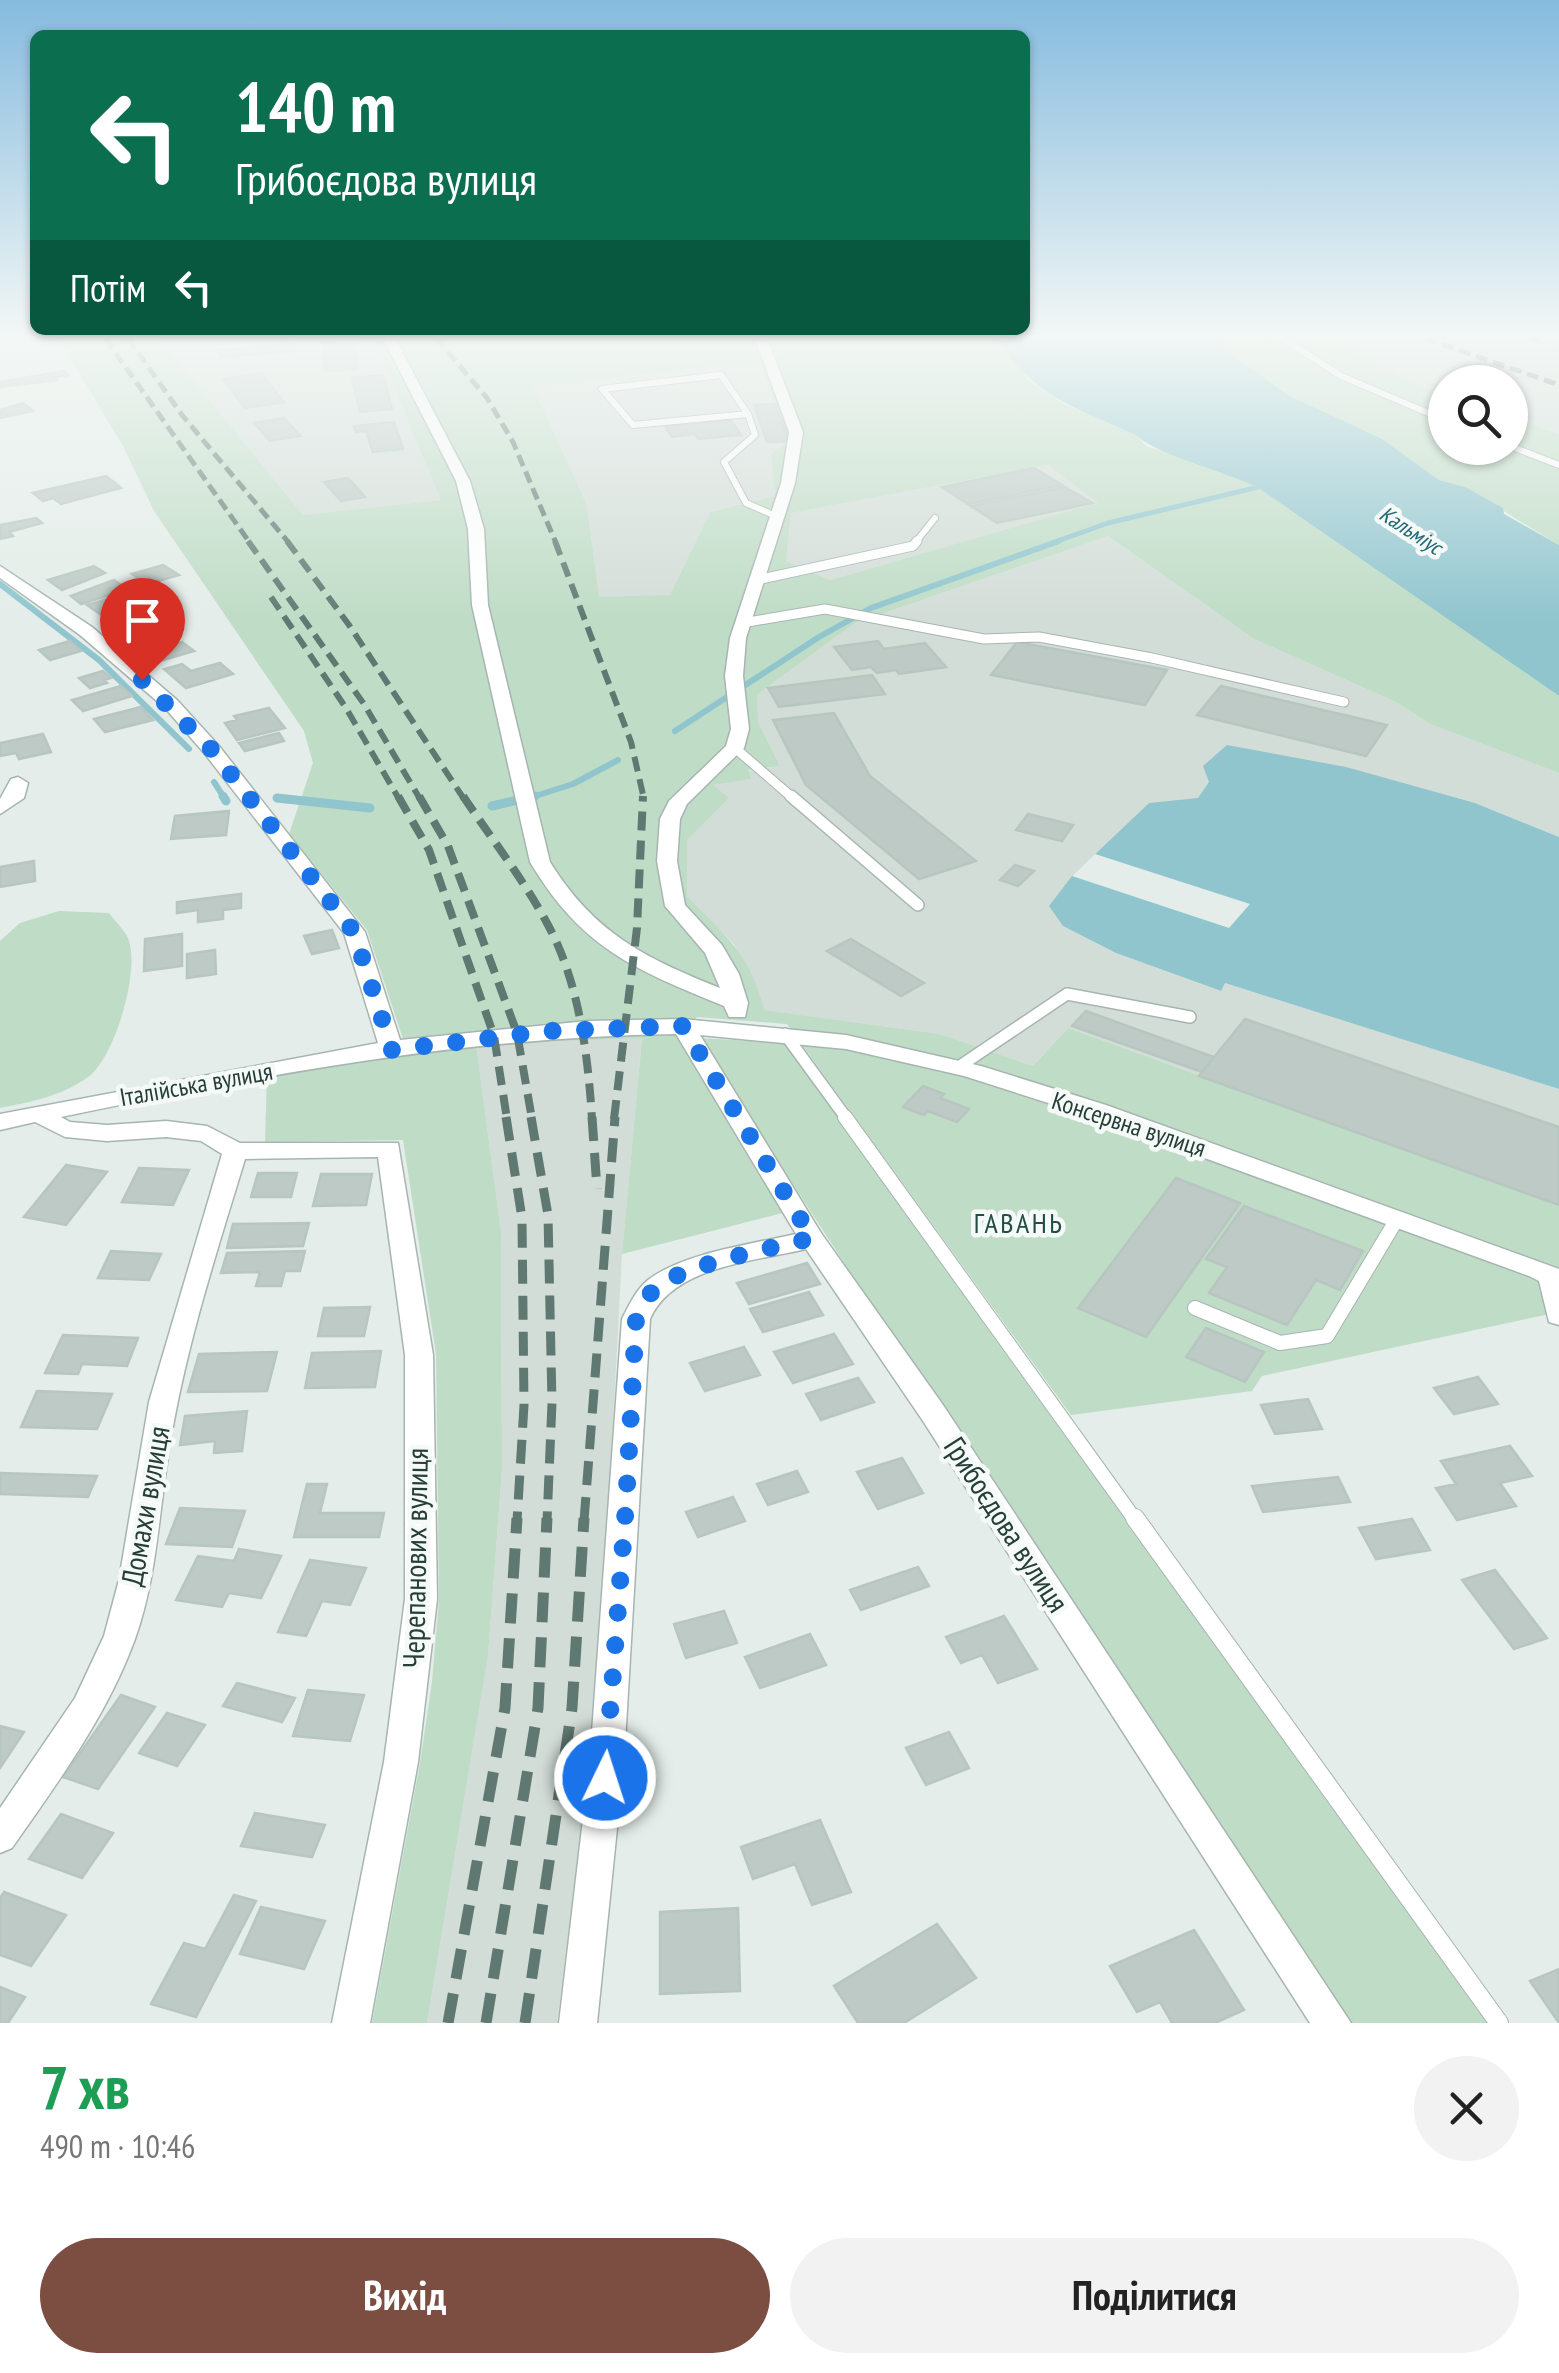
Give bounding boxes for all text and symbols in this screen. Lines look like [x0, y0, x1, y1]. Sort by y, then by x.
text: 140 m [235, 61, 396, 151]
icon: left [70, 70, 200, 200]
text: Грибоєдова вулиця [235, 149, 537, 207]
icon: left [166, 260, 221, 315]
text: Потім [70, 263, 146, 312]
map controls [1428, 365, 1528, 465]
button: search [1428, 365, 1528, 465]
water label: Кальміус [1374, 499, 1449, 562]
pin [100, 578, 185, 681]
icon: arrive [115, 593, 170, 648]
street label: Італійська вулиця [117, 1055, 275, 1113]
street label: Консервна вулиця [1048, 1084, 1210, 1164]
district label: ГАВАНЬ [974, 1204, 1064, 1241]
street label: Домахи вулиця [111, 1423, 178, 1589]
street label: Грибоєдова вулиця [936, 1429, 1078, 1619]
street label: Черепанових вулиця [393, 1448, 436, 1668]
position arrow [553, 1726, 657, 1830]
text: 7 хв [40, 2048, 130, 2126]
button: close [1414, 2056, 1519, 2161]
text: 490 m · 10:46 [40, 2125, 195, 2167]
button: Вихід [40, 2238, 770, 2353]
button: Поділитися [790, 2238, 1519, 2353]

